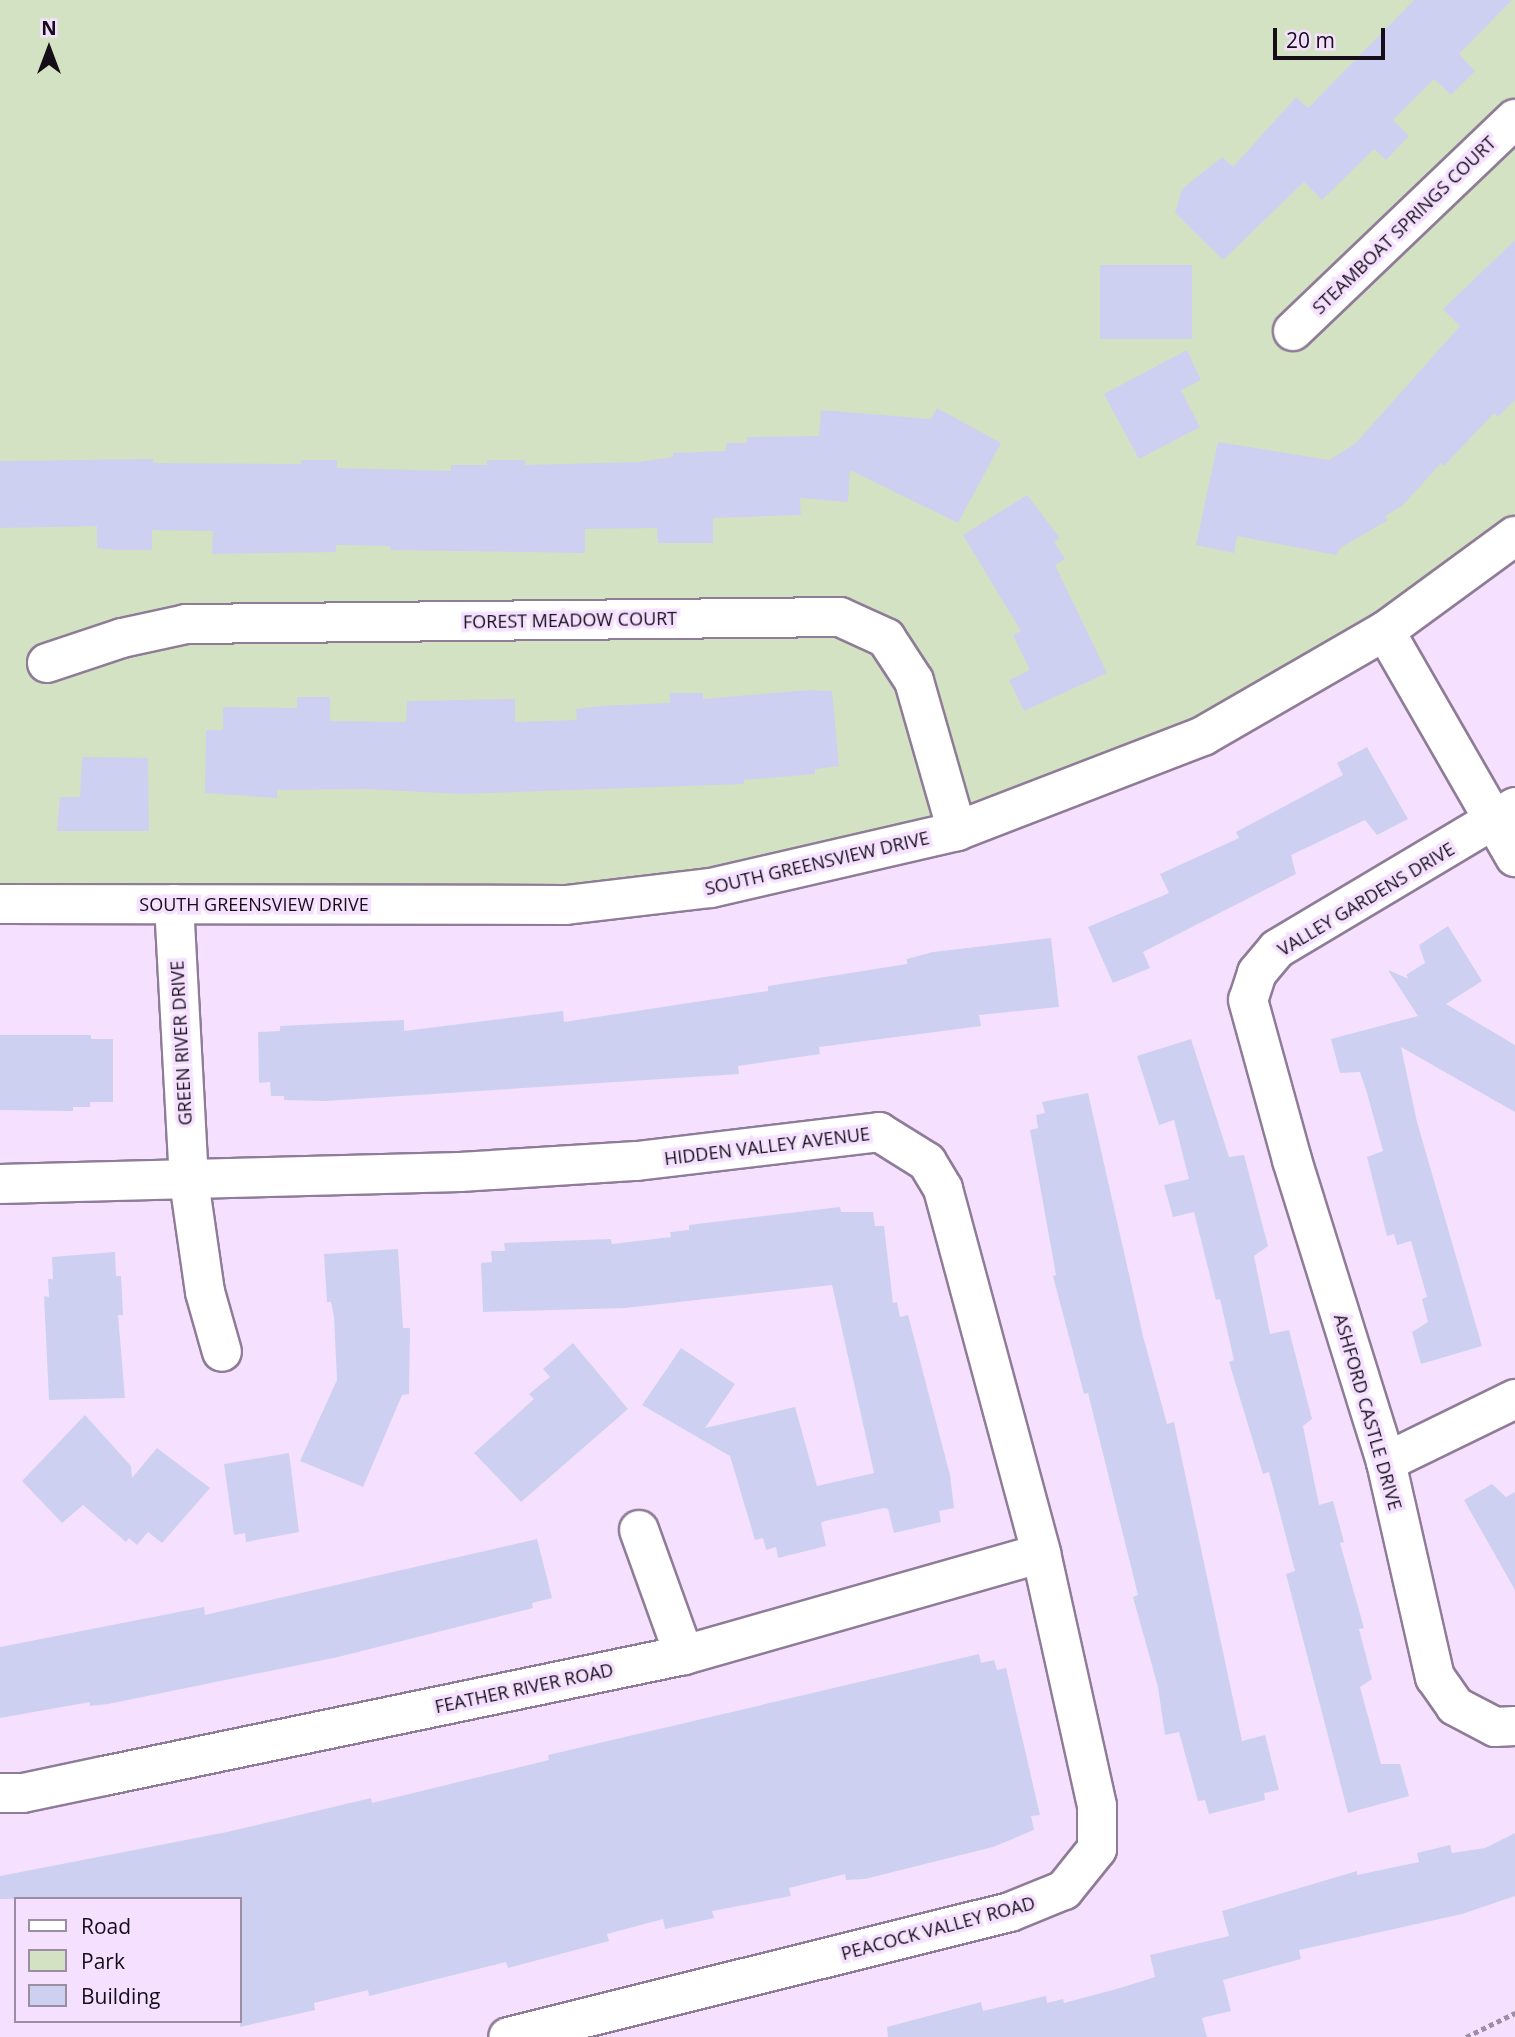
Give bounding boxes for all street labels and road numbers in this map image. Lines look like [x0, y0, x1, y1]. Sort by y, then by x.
street label: STEAMBOAT SPRINGS COURT [1308, 132, 1500, 318]
street label: FOREST MEADOW COURT [463, 607, 677, 633]
street label: SOUTH GREENSVIEW DRIVE [703, 827, 931, 899]
street label: VALLEY GARDENS DRIVE [1274, 838, 1458, 960]
street label: SOUTH GREENSVIEW DRIVE [139, 893, 369, 915]
street label: GREEN RIVER DRIVE [166, 960, 196, 1126]
street label: HIDDEN VALLEY AVENUE [663, 1123, 871, 1169]
street label: ASHFORD CASTLE DRIVE [1330, 1311, 1406, 1513]
street label: FEATHER RIVER ROAD [433, 1659, 615, 1717]
street label: PEACOCK VALLEY ROAD [839, 1892, 1037, 1964]

